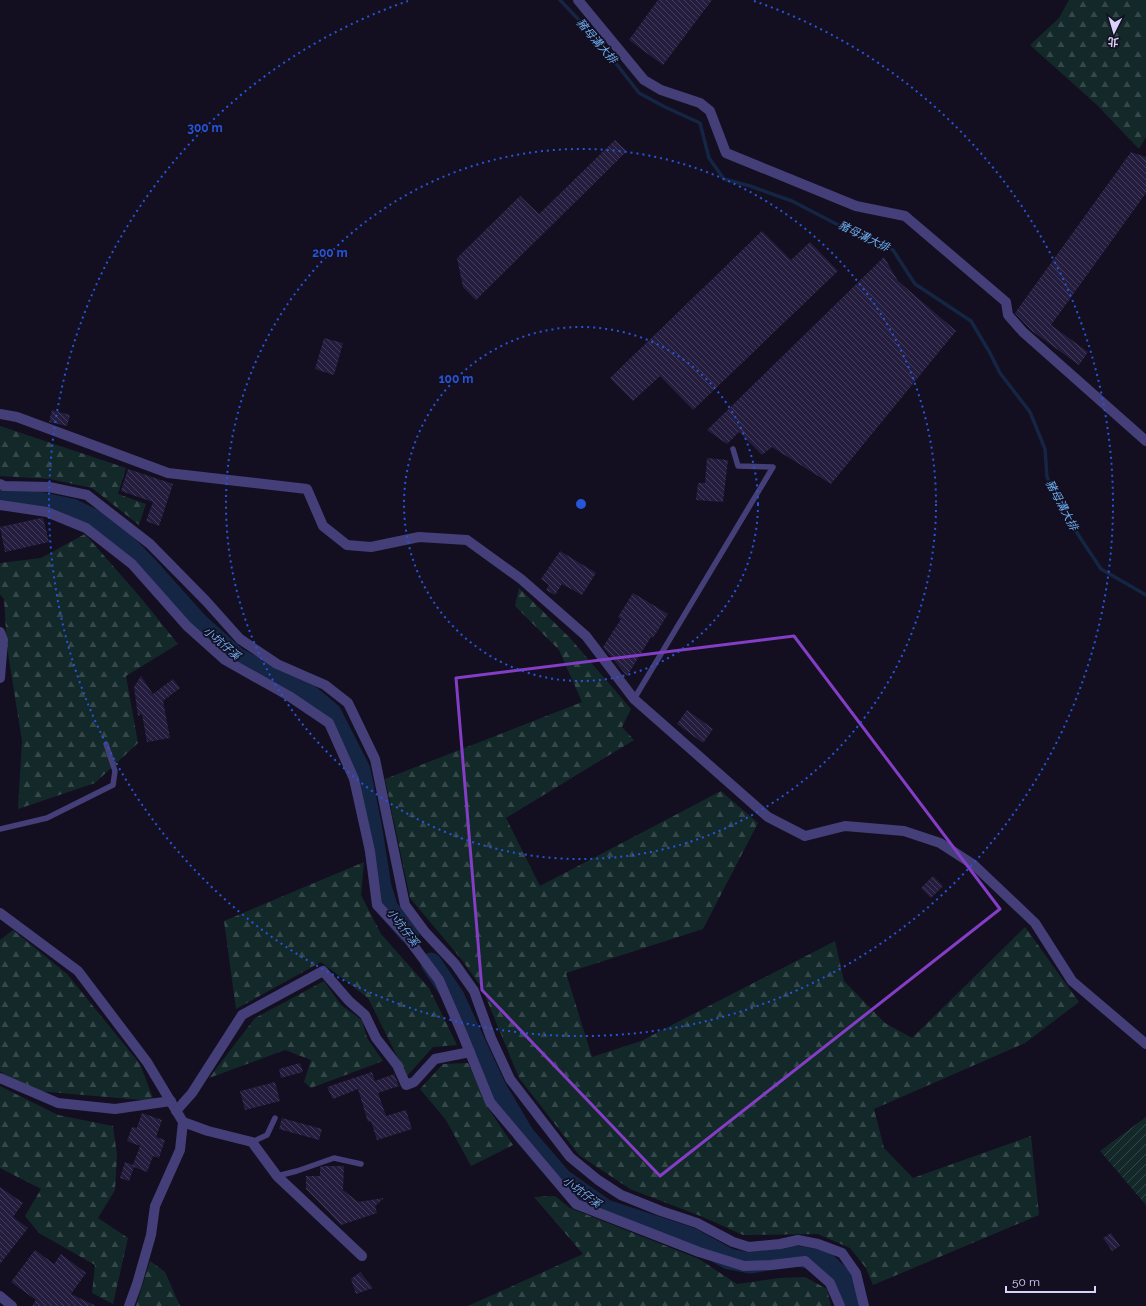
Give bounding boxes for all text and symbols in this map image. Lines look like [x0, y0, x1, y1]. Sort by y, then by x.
north arrow [1094, 12, 1134, 52]
water label: 豬母溝大排 [574, 16, 621, 68]
text: 北 [1107, 35, 1119, 48]
text: 300 m [187, 121, 223, 135]
water label: 豬母溝大排 [836, 219, 893, 255]
text: 200 m [312, 246, 348, 260]
text: 100 m [439, 372, 473, 386]
water label: 豬母溝大排 [1043, 478, 1081, 534]
centre of rings [574, 497, 588, 511]
water label: 小坑仔溪 [201, 624, 244, 664]
water label: 小坑仔溪 [384, 906, 423, 950]
water label: 小坑仔溪 [560, 1174, 605, 1212]
scale bar [1006, 1268, 1095, 1294]
text: 50 m [1012, 1275, 1040, 1289]

